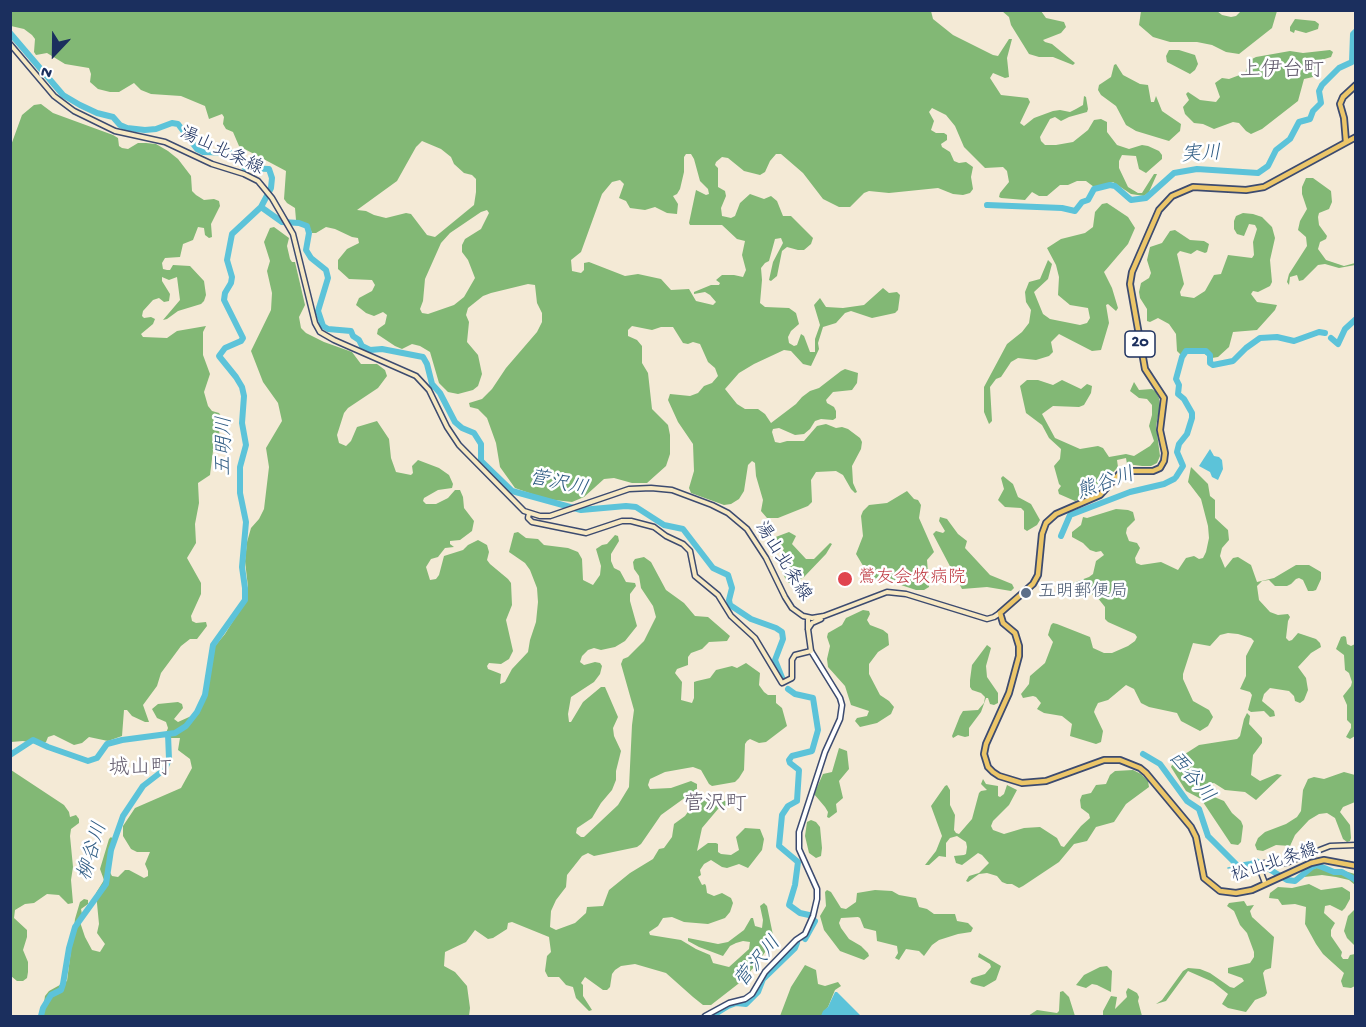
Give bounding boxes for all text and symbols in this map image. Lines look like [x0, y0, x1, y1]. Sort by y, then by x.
north arrow [24, 24, 84, 84]
district label: 上伊台町 [1240, 59, 1324, 85]
text: N [39, 60, 55, 82]
street label: 湯山北条線 [176, 123, 266, 181]
water label: 実川 [1180, 143, 1222, 169]
road number: 20 [1125, 331, 1155, 357]
water label: 五明川 [213, 416, 239, 476]
water label: 熊谷川 [1074, 464, 1138, 506]
water label: 菅沢川 [526, 467, 590, 503]
street label: 湯山北条線 [749, 518, 815, 606]
place label: 鶯友会牧病院 [858, 568, 966, 590]
marker: 鶯友会牧病院 [836, 570, 854, 588]
place label: 五明郵便局 [1038, 582, 1128, 604]
marker: 五明郵便局 [1019, 586, 1033, 600]
water label: 西谷川 [1162, 747, 1218, 809]
district label: 城山町 [109, 757, 171, 783]
district label: 菅沢町 [684, 793, 746, 819]
water label: 柳谷川 [74, 820, 114, 884]
street label: 松山北条線 [1229, 840, 1321, 888]
water label: 菅沢川 [731, 932, 787, 994]

